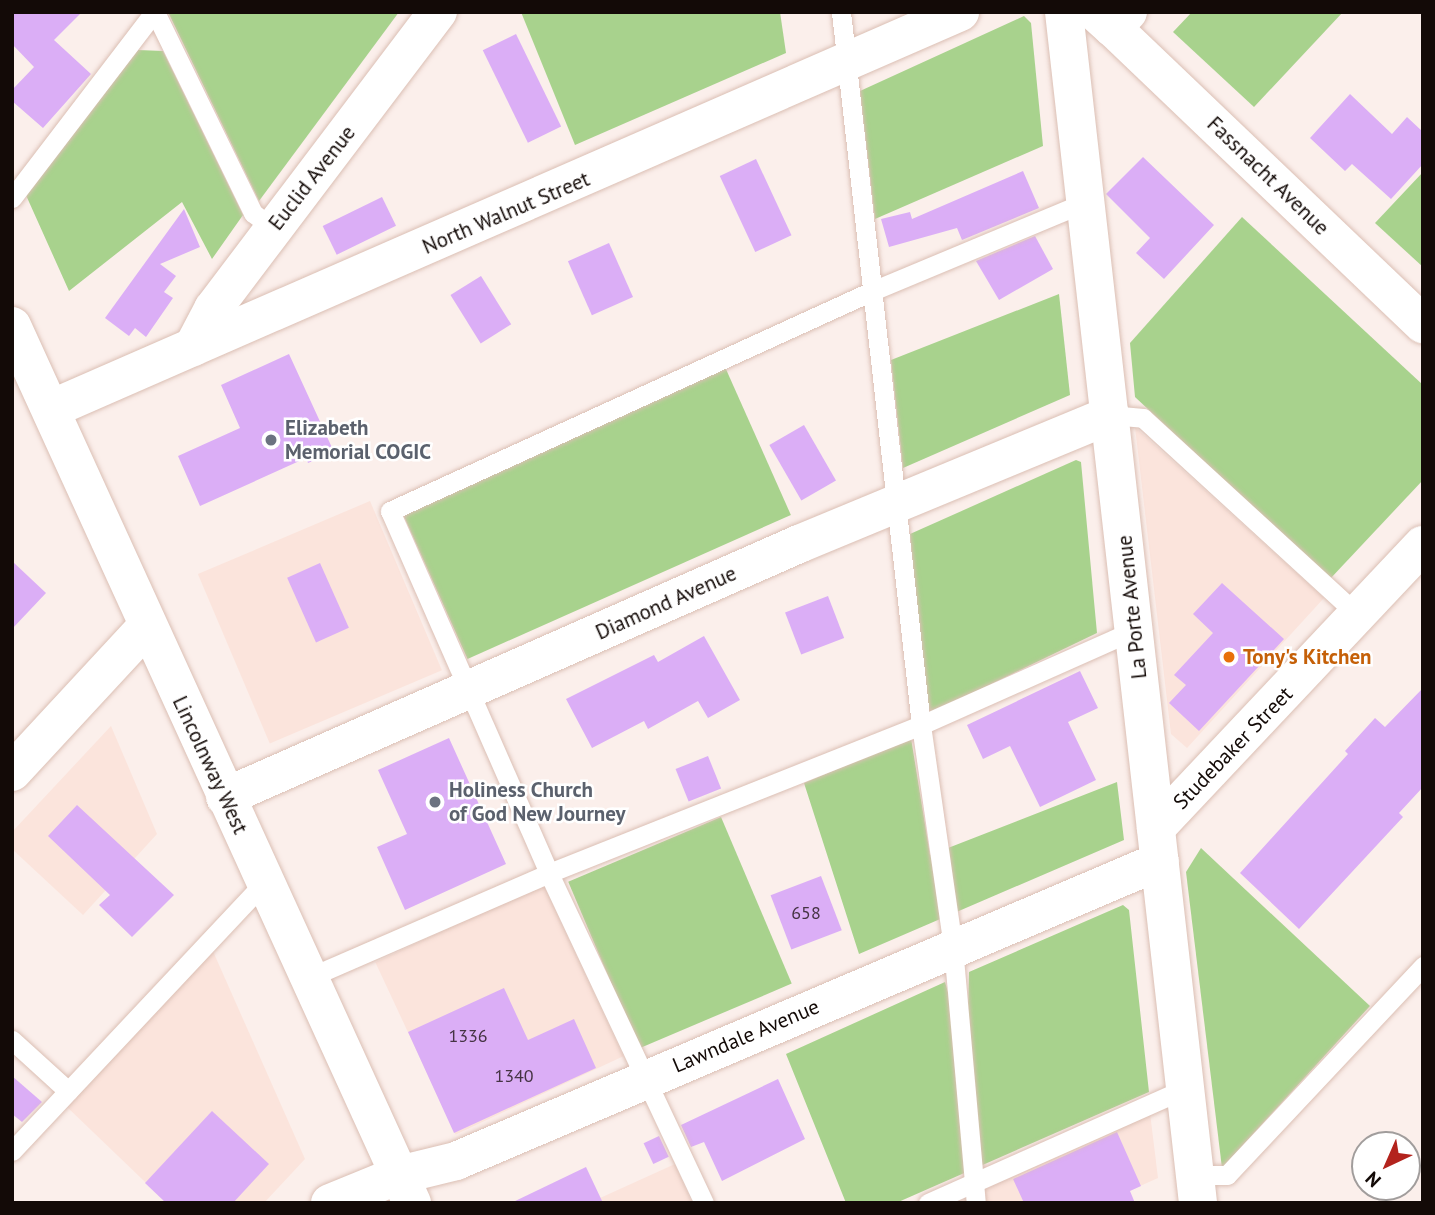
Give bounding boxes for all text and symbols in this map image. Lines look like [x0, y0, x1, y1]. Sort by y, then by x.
street label: Fassnacht Avenue [1202, 111, 1334, 241]
street label: Euclid Avenue [263, 120, 361, 236]
street label: North Walnut Street [418, 166, 594, 260]
place label: Elizabeth Memorial COGIC [285, 415, 431, 465]
marker: Elizabeth Memorial COGIC [263, 432, 279, 448]
street label: La Porte Avenue [1112, 533, 1152, 681]
street label: Diamond Avenue [591, 561, 741, 645]
place label: Tony's Kitchen [1243, 644, 1372, 670]
marker: Tony's Kitchen [1221, 649, 1237, 665]
street label: Studebaker Street [1168, 682, 1298, 814]
street label: Lincolnway West [167, 692, 253, 838]
place label: Holiness Church of God New Journey [449, 777, 626, 827]
marker: Holiness Church of God New Journey [427, 794, 443, 810]
house number: 658 [791, 902, 821, 924]
street label: Lawndale Avenue [669, 994, 823, 1078]
house number: 1336 [448, 1025, 488, 1047]
house number: 1340 [494, 1065, 534, 1087]
north arrow [1351, 1131, 1421, 1201]
text: N [1360, 1167, 1386, 1193]

